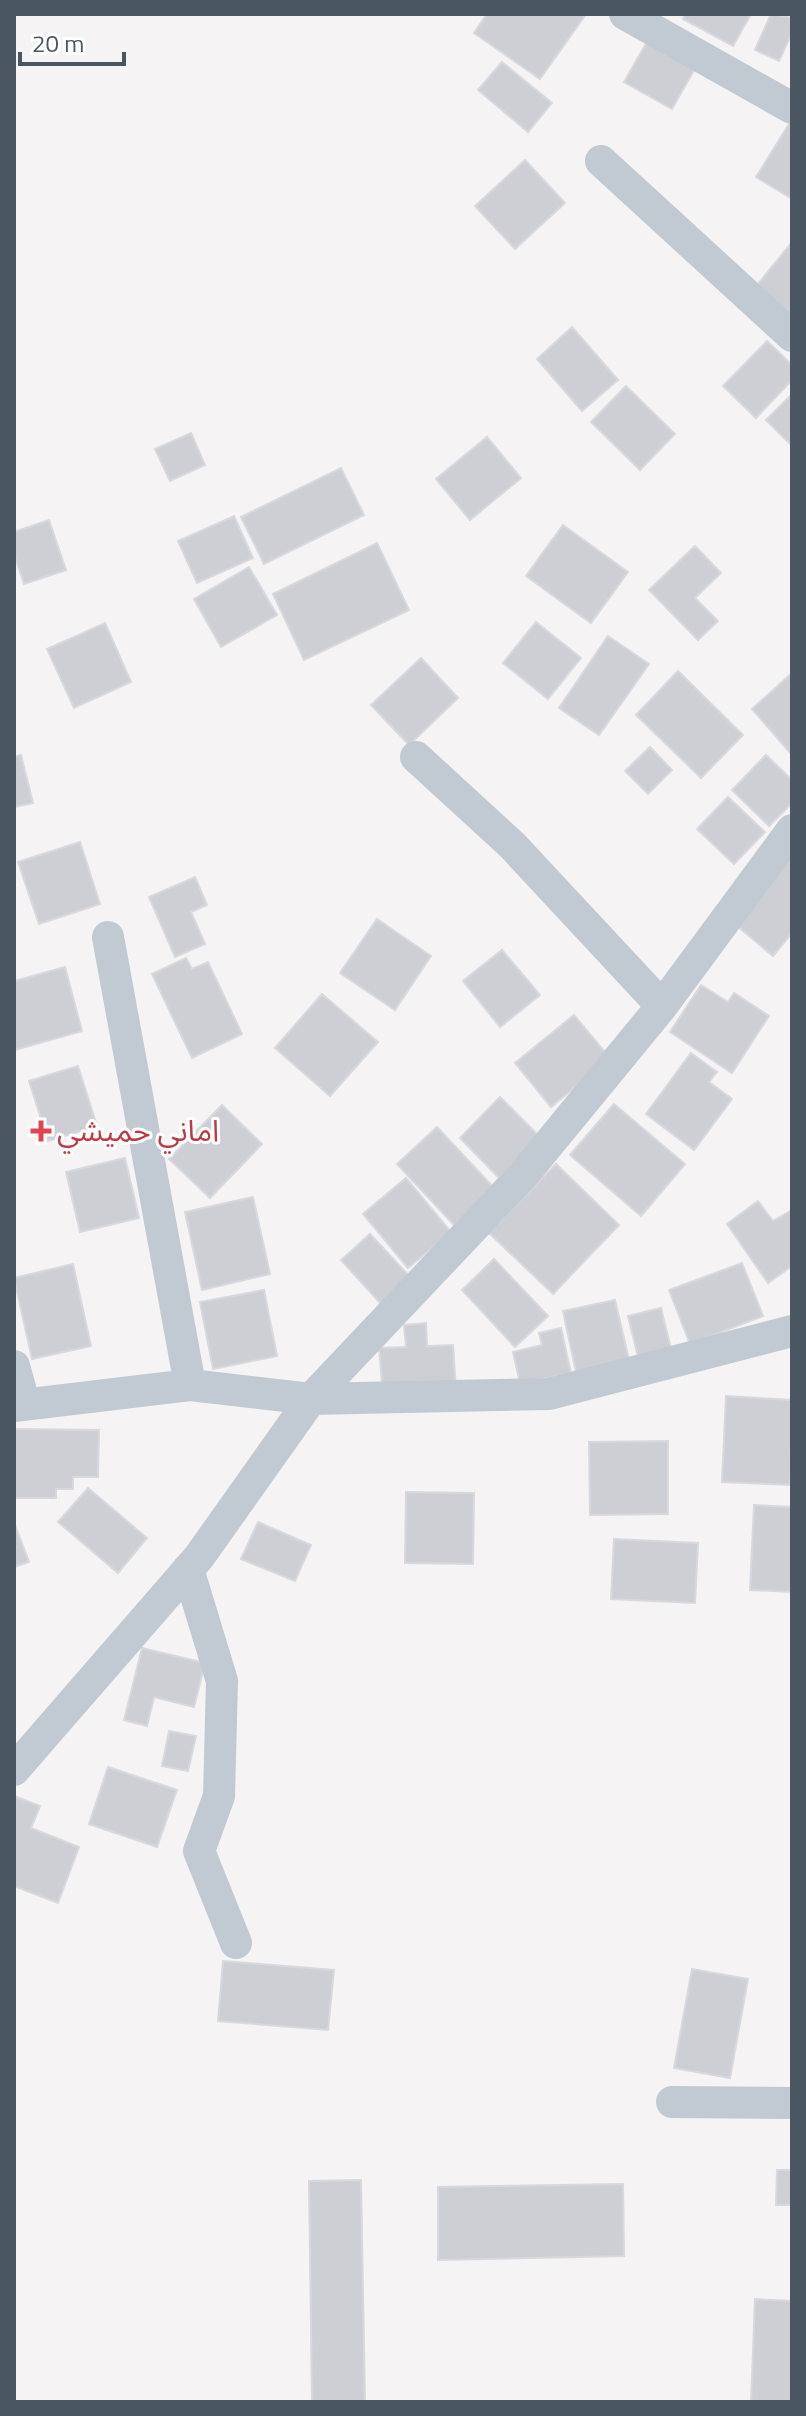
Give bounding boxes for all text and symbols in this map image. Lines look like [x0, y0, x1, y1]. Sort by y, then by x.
scale bar [20, 16, 124, 66]
text: 20 m [32, 25, 84, 61]
place label: اماني حميشي [57, 1107, 219, 1154]
marker: اماني حميشي [32, 1122, 50, 1140]

